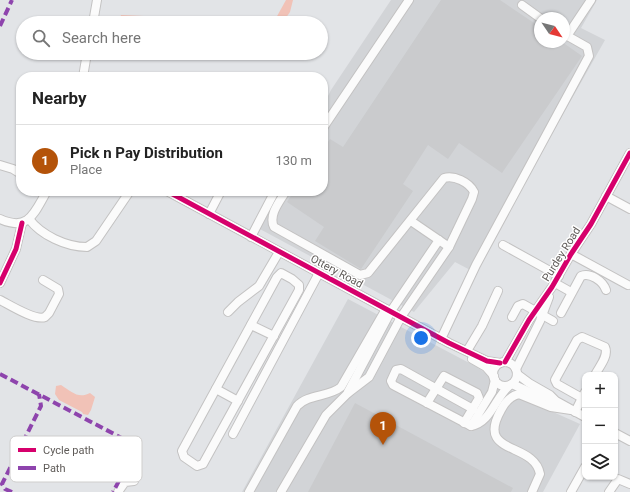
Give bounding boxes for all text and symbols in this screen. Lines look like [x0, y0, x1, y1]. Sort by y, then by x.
north arrow [534, 12, 570, 48]
search box [16, 16, 328, 60]
icon: search [30, 27, 52, 49]
text: Search here [62, 29, 141, 47]
text: Nearby [32, 88, 87, 108]
text: Pick n Pay Distribution [70, 144, 223, 162]
text: 1 [41, 153, 49, 168]
text: 130 m [275, 153, 312, 168]
text: Place [70, 162, 102, 177]
street label: Purdey Road [540, 225, 583, 284]
street label: Ottery Road [308, 252, 365, 291]
your location [411, 328, 431, 348]
map controls [582, 372, 618, 480]
button: + [582, 372, 618, 408]
button: − [582, 408, 618, 444]
pin: 1 [370, 412, 396, 445]
legend [10, 436, 142, 482]
text: Cycle path [43, 444, 94, 457]
button: layers [582, 444, 618, 480]
text: Path [43, 462, 66, 475]

